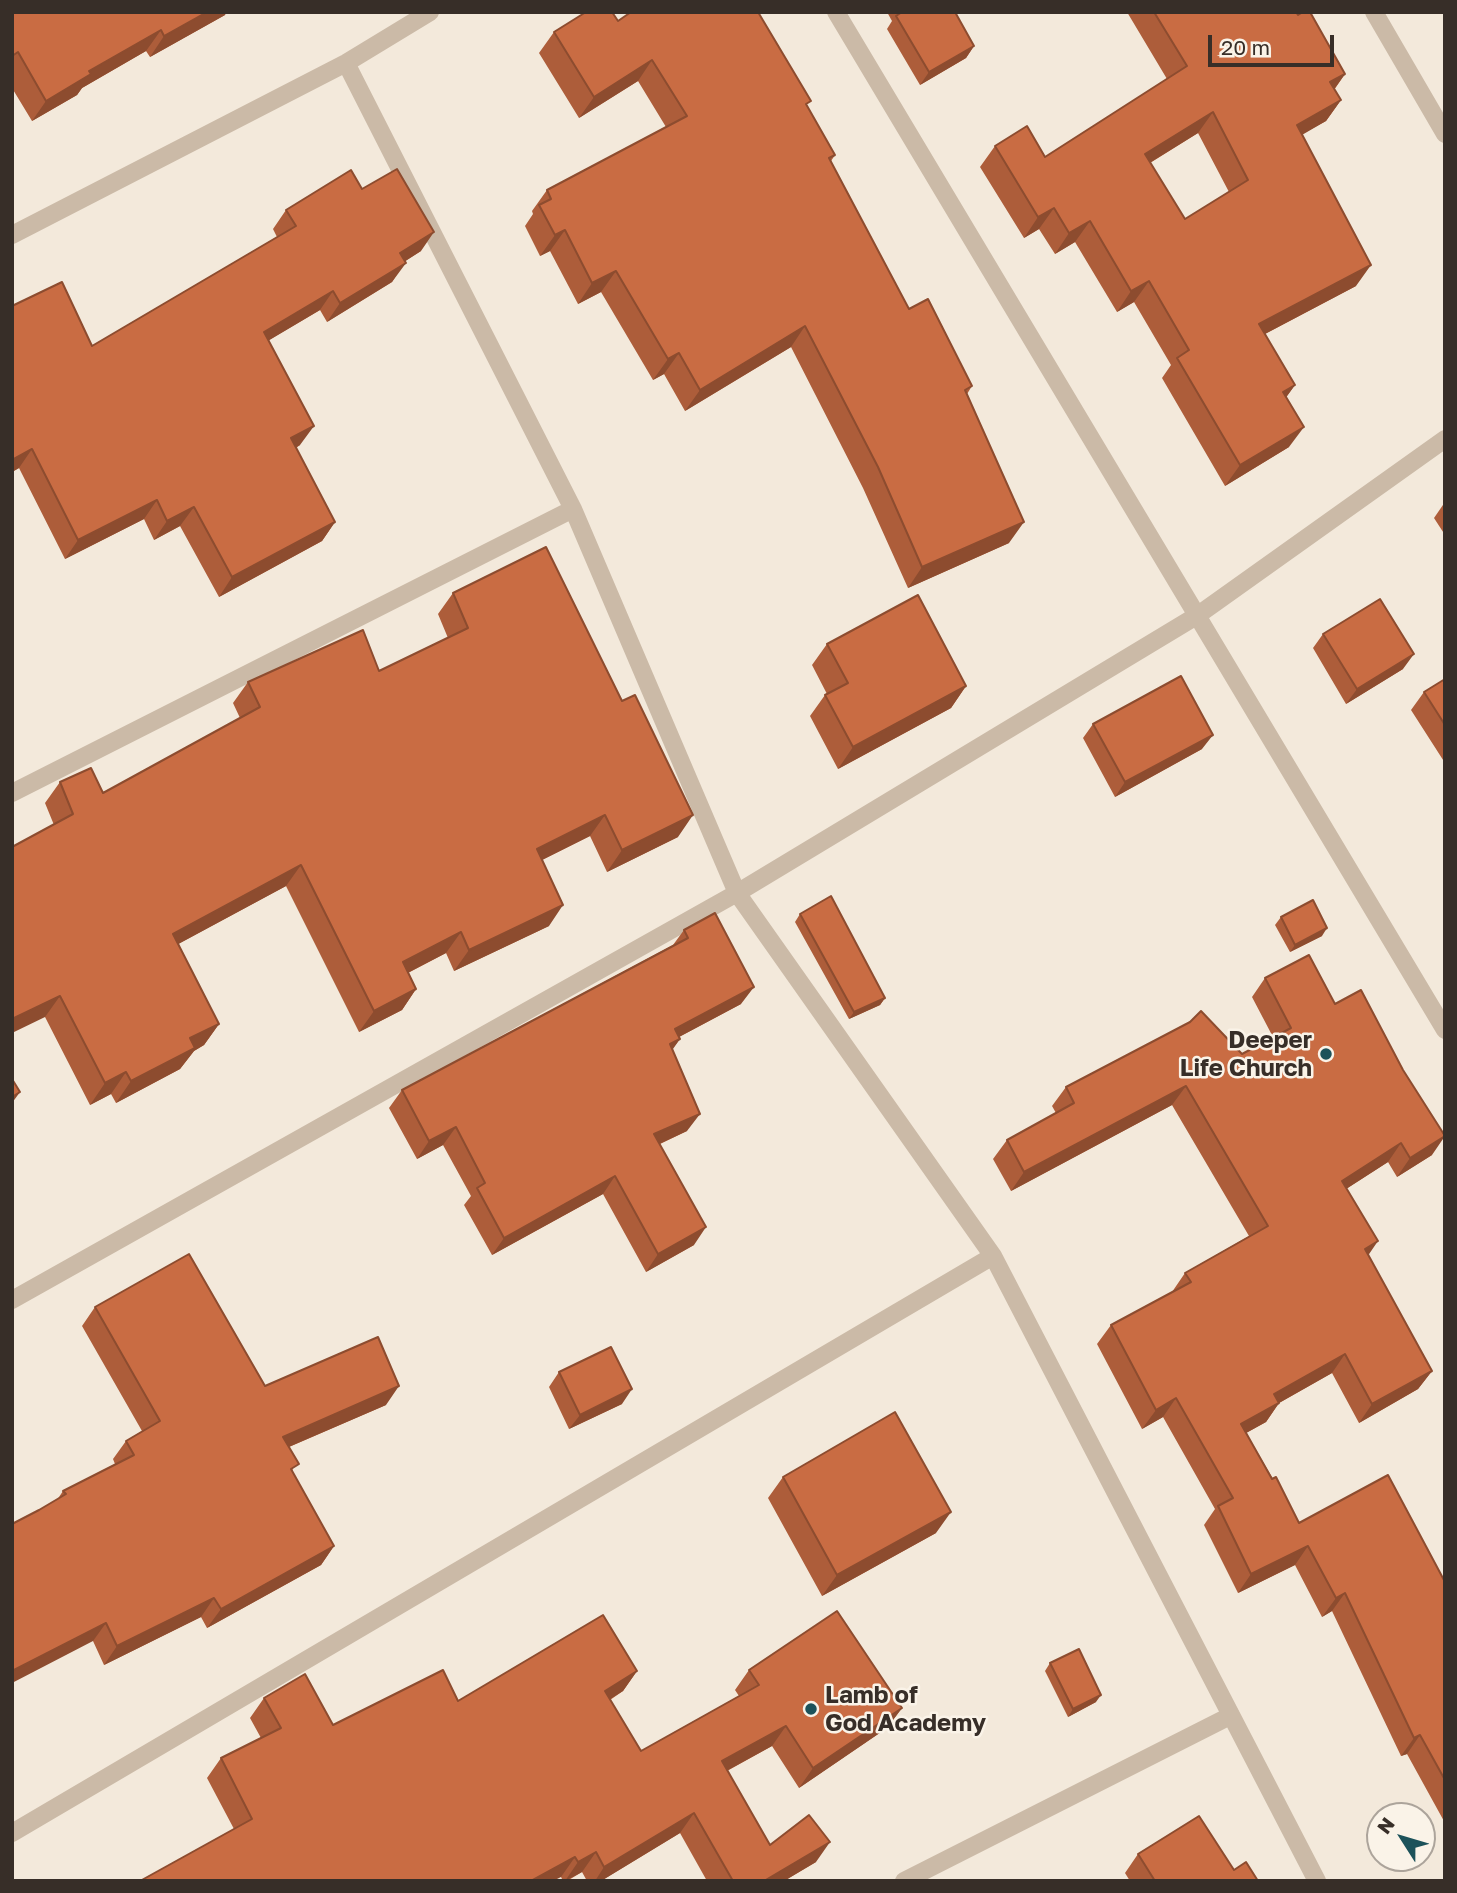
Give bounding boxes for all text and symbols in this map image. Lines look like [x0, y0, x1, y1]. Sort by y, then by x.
scale bar [1212, 21, 1338, 65]
text: 20 m [1221, 34, 1270, 60]
place label: Deeper Life Church [1180, 1026, 1312, 1082]
marker: Deeper Life Church [1318, 1046, 1334, 1062]
place label: Lamb of God Academy [825, 1681, 986, 1737]
marker: Lamb of God Academy [803, 1701, 819, 1717]
north arrow [1366, 1802, 1436, 1872]
text: N [1372, 1813, 1399, 1838]

